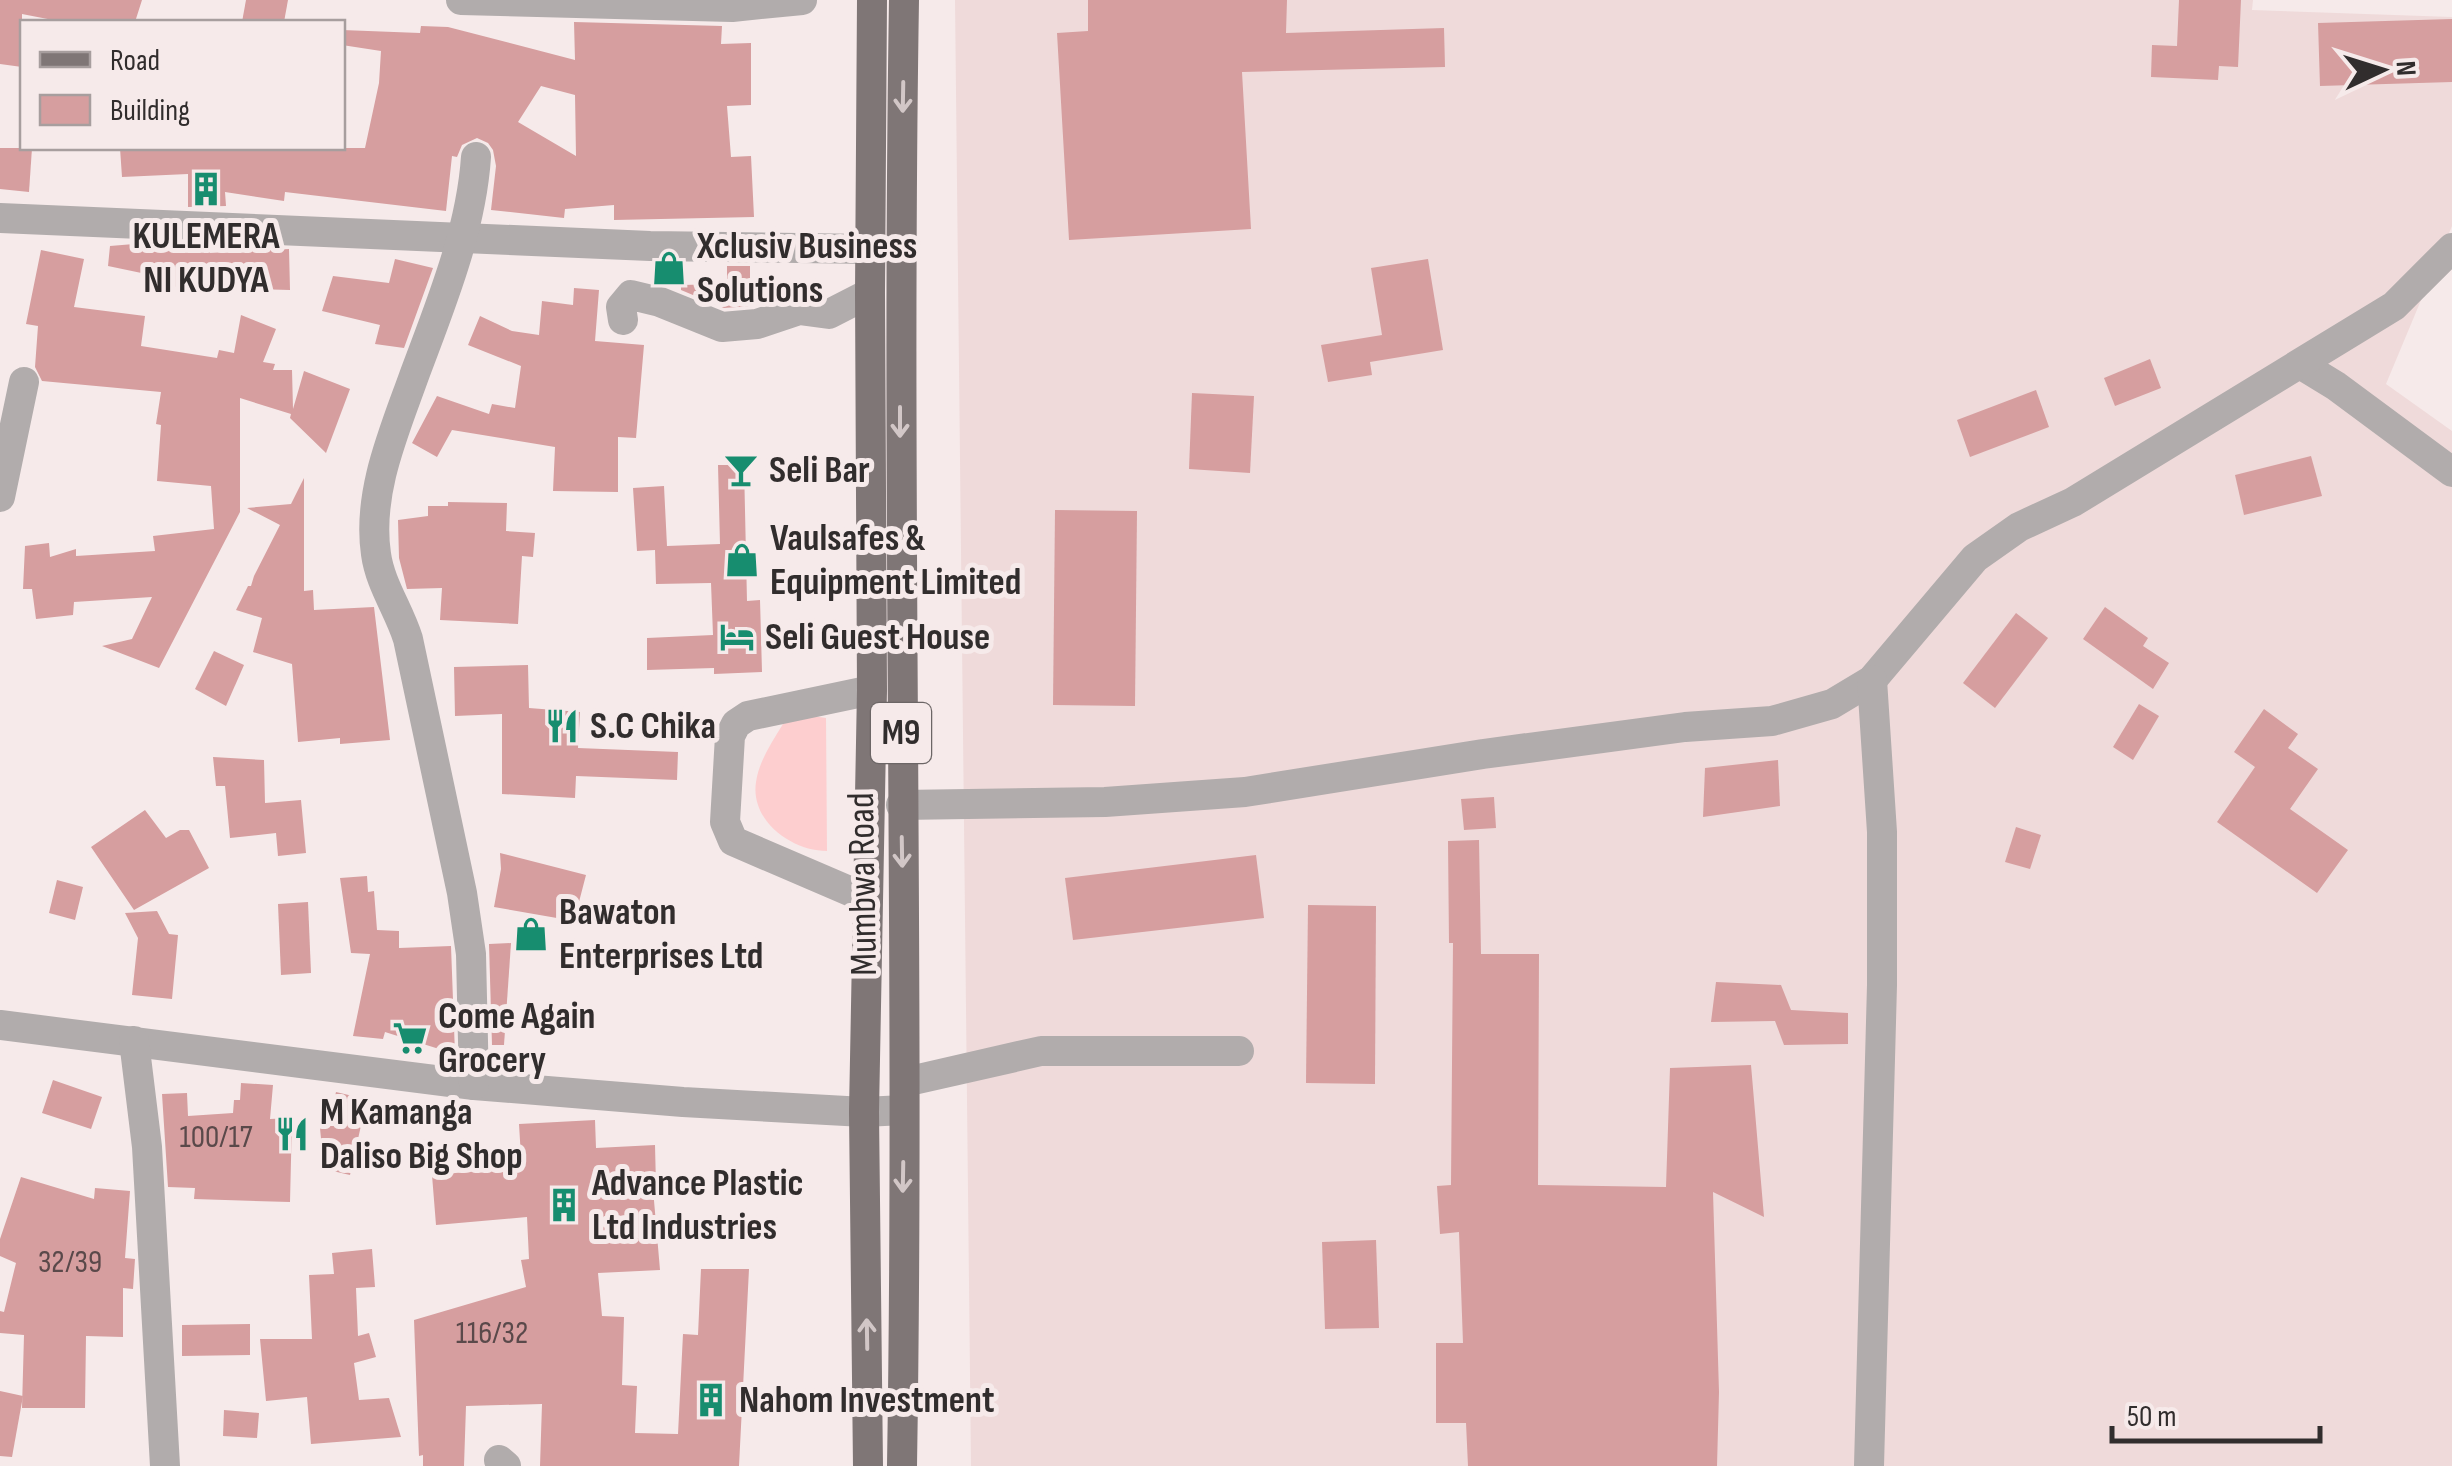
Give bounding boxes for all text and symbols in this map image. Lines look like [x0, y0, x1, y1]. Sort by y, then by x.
legend [20, 20, 345, 150]
north arrow [2332, 20, 2432, 120]
text: Road [110, 43, 160, 79]
text: N [2388, 60, 2422, 77]
one-way arrow [893, 81, 912, 113]
text: Building [110, 93, 190, 129]
building icon: KULEMERA NI KUDYA [187, 170, 225, 208]
place label: KULEMERA NI KUDYA [132, 214, 281, 303]
place label: Xclusiv Business Solutions [696, 224, 917, 313]
shop icon: Xclusiv Business Solutions [650, 249, 688, 287]
one-way arrow [890, 406, 910, 438]
place label: Seli Bar [769, 448, 870, 493]
bar icon: Seli Bar [722, 451, 760, 489]
place label: Vaulsafes & Equipment Limited [770, 516, 1021, 605]
shop icon: Vaulsafes & Equipment Limited [723, 541, 761, 579]
place label: Seli Guest House [765, 615, 990, 660]
hotel icon: Seli Guest House [718, 618, 756, 656]
road number: M9 [871, 703, 931, 763]
place label: S.C Chika [590, 704, 716, 749]
restaurant icon: S.C Chika [543, 707, 581, 745]
street label: Mumbwa Road [839, 792, 887, 976]
one-way arrow [892, 836, 911, 868]
place label: Bawaton Enterprises Ltd [559, 890, 763, 979]
shop icon: Bawaton Enterprises Ltd [512, 915, 550, 953]
place label: Come Again Grocery [438, 994, 595, 1083]
supermarket icon: Come Again Grocery [391, 1019, 429, 1057]
place label: M Kamanga Daliso Big Shop [320, 1090, 523, 1179]
restaurant icon: M Kamanga Daliso Big Shop [273, 1115, 311, 1153]
house number: 100/17 [180, 1118, 253, 1157]
place label: Advance Plastic Ltd Industries [591, 1161, 804, 1250]
one-way arrow [894, 1161, 913, 1193]
building icon: Advance Plastic Ltd Industries [545, 1186, 583, 1224]
house number: 32/39 [38, 1243, 102, 1282]
house number: 116/32 [456, 1314, 528, 1353]
one-way arrow [857, 1318, 876, 1350]
place label: Nahom Investment [739, 1378, 995, 1423]
building icon: Nahom Investment [692, 1381, 730, 1419]
scale bar [2112, 1381, 2320, 1443]
text: 50 m [2127, 1399, 2176, 1435]

